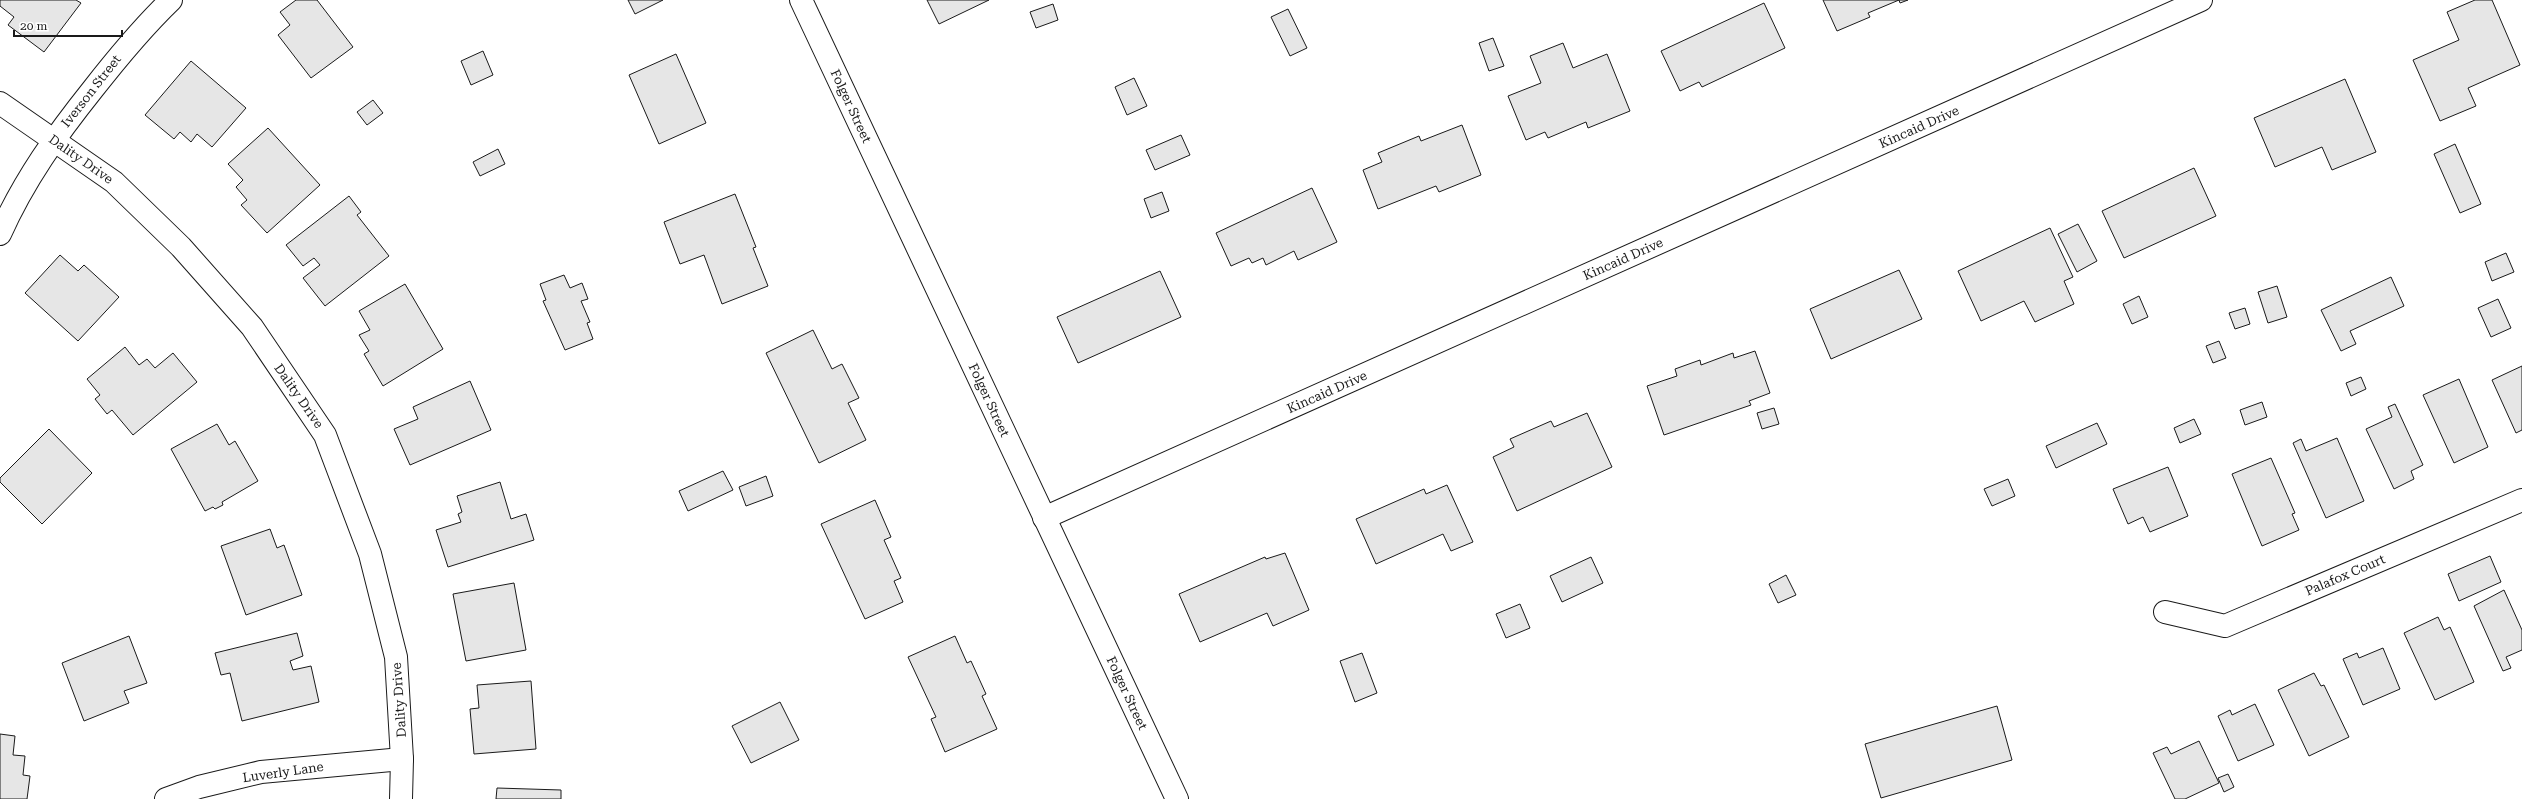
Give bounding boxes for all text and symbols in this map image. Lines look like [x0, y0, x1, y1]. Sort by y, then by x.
scale bar [14, 12, 122, 38]
text: 20 m [20, 19, 47, 33]
street label: Iverson Street [58, 52, 124, 130]
street label: Folger Street [827, 67, 875, 145]
street label: Kincaid Drive [1877, 103, 1961, 151]
street label: Dality Drive [46, 131, 116, 187]
street label: Kincaid Drive [1581, 235, 1665, 283]
street label: Dality Drive [271, 361, 327, 431]
street label: Folger Street [965, 361, 1013, 439]
street label: Kincaid Drive [1285, 368, 1369, 416]
street label: Palafox Court [2303, 551, 2387, 599]
street label: Folger Street [1103, 654, 1151, 732]
street label: Dality Drive [389, 662, 409, 738]
street label: Luverly Lane [242, 759, 324, 785]

